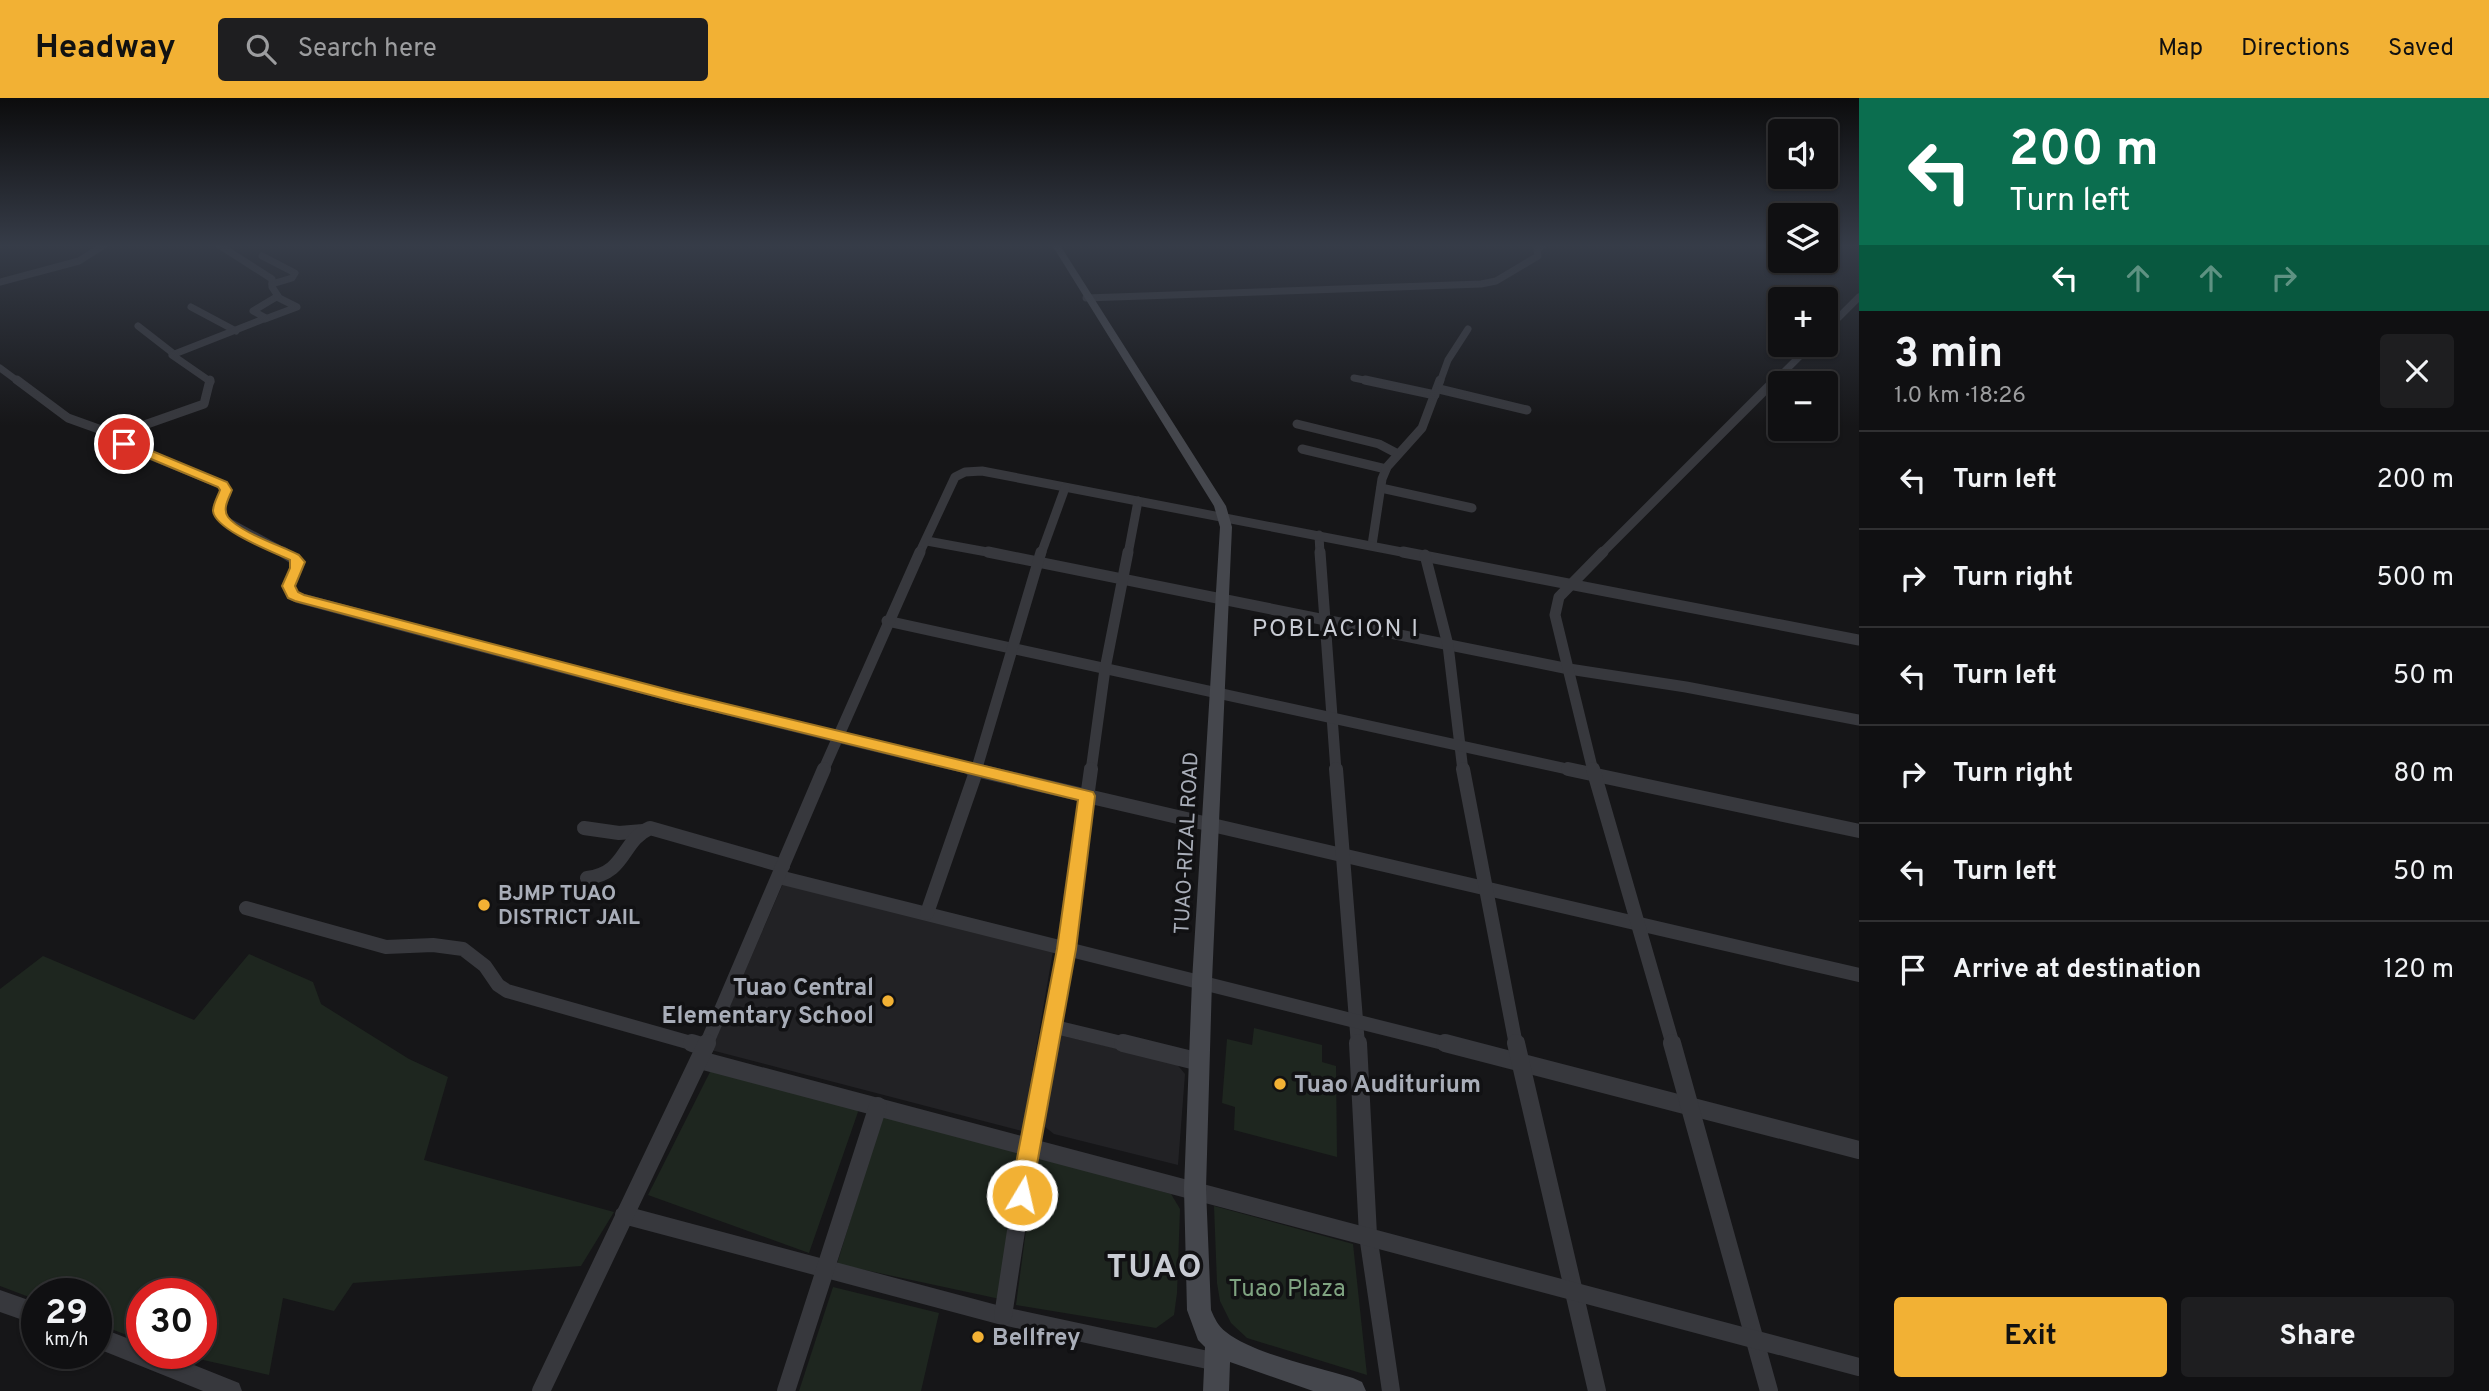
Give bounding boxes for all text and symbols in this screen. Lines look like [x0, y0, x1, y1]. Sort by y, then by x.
search box [218, 18, 708, 81]
text: Headway [35, 28, 176, 70]
icon: search [242, 30, 280, 68]
text: Search here [298, 33, 437, 66]
text: Map [2158, 34, 2203, 64]
text: Directions [2241, 34, 2350, 64]
text: Saved [2388, 34, 2454, 64]
map controls [1768, 119, 1838, 441]
button: sound [1768, 119, 1838, 189]
text: 200 m [2009, 121, 2159, 183]
icon: left [1894, 126, 1985, 217]
text: Turn left [2009, 182, 2130, 222]
button: layers [1768, 203, 1838, 273]
icon: left [2046, 259, 2084, 297]
icon: ahead [2119, 259, 2157, 297]
icon: ahead [2192, 259, 2230, 297]
icon: right [2265, 259, 2303, 297]
button: + [1768, 287, 1838, 357]
text: 3 min [1894, 329, 2003, 382]
button: close [2380, 334, 2454, 408]
button: − [1768, 371, 1838, 441]
text: 1.0 km · 18:26 [1894, 382, 2026, 411]
pin [94, 414, 154, 474]
icon: arrive [105, 425, 143, 463]
icon: left [1894, 461, 1932, 499]
text: Turn left [1953, 464, 2057, 497]
text: 200 m [2377, 464, 2454, 497]
icon: right [1894, 559, 1932, 597]
text: Turn right [1953, 562, 2073, 595]
text: 500 m [2377, 562, 2454, 595]
district label: POBLACION I [1252, 615, 1420, 645]
icon: left [1894, 657, 1932, 695]
text: Turn left [1953, 660, 2057, 693]
text: 50 m [2393, 660, 2454, 693]
street label: TUAO-RIZAL ROAD [1169, 751, 1206, 935]
icon: right [1894, 755, 1932, 793]
text: Turn right [1953, 758, 2073, 791]
text: 80 m [2394, 758, 2454, 791]
icon: left [1894, 853, 1932, 891]
text: Turn left [1953, 856, 2057, 889]
text: 50 m [2393, 856, 2454, 889]
place label: BJMP TUAO DISTRICT JAIL [498, 881, 640, 932]
marker: BJMP TUAO DISTRICT JAIL [476, 897, 492, 913]
icon: arrive [1894, 951, 1932, 989]
text: Arrive at destination [1953, 954, 2201, 987]
text: 120 m [2384, 954, 2454, 987]
place label: Tuao Central Elementary School [662, 974, 874, 1032]
marker: Tuao Central Elementary School [880, 993, 896, 1009]
place label: Tuao Auditurium [1294, 1071, 1481, 1101]
marker: Tuao Auditurium [1272, 1076, 1288, 1092]
position arrow [985, 1158, 1059, 1232]
district label: TUAO [1106, 1248, 1204, 1290]
park label: Tuao Plaza [1228, 1275, 1346, 1305]
speed limit sign: 30 [126, 1278, 217, 1369]
text: 29 [45, 1292, 88, 1336]
button: Exit [1894, 1297, 2167, 1377]
button: Share [2181, 1297, 2454, 1377]
place label: Bellfrey [992, 1324, 1081, 1354]
text: km/h [45, 1329, 88, 1352]
marker: Bellfrey [970, 1329, 986, 1345]

